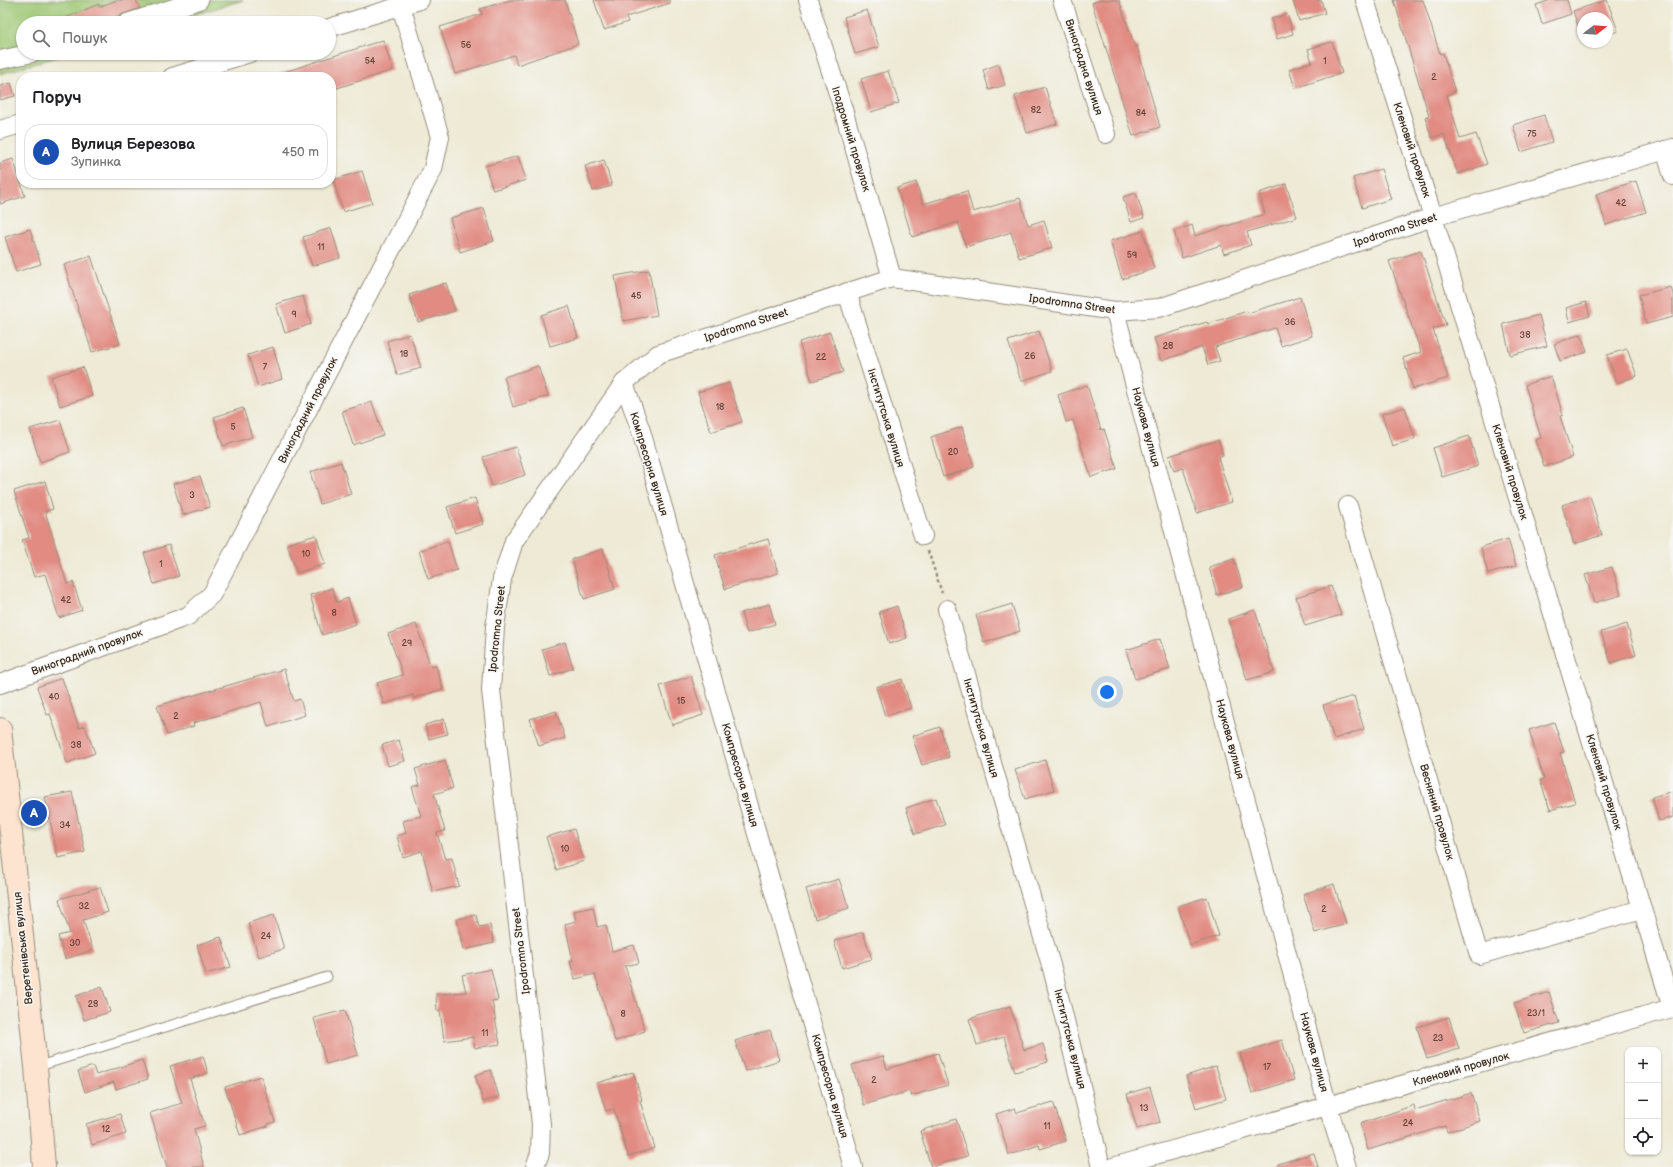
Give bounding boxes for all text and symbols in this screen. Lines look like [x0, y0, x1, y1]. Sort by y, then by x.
north arrow [1577, 12, 1613, 48]
search box [16, 16, 336, 60]
street label: Виноградна вулиця [1062, 17, 1106, 117]
icon: search [30, 27, 52, 49]
text: Пошук [62, 29, 108, 48]
house number: 56 [461, 40, 472, 51]
house number: 54 [365, 56, 376, 67]
house number: 1 [1323, 56, 1327, 67]
house number: 2 [1431, 72, 1437, 83]
street label: Іподромний провулок [829, 85, 873, 193]
text: Поруч [32, 88, 82, 108]
street label: Кленовий провулок [1390, 101, 1434, 199]
house number: 82 [1031, 105, 1042, 116]
house number: 84 [1136, 108, 1147, 119]
house number: 75 [1527, 129, 1537, 140]
text: Вулиця Березова [71, 135, 195, 154]
text: A [42, 144, 50, 160]
text: 450 m [282, 144, 319, 160]
text: Зупинка [71, 154, 121, 170]
house number: 42 [1616, 198, 1627, 209]
street label: Ipodromna Street [1352, 210, 1439, 250]
house number: 11 [318, 242, 324, 253]
house number: 59 [1127, 250, 1137, 261]
house number: 45 [631, 291, 641, 302]
street label: Ipodromna Street [1028, 292, 1117, 317]
street label: Ipodromna Street [703, 305, 790, 345]
house number: 9 [291, 309, 297, 320]
house number: 36 [1284, 317, 1296, 328]
house number: 38 [1520, 330, 1530, 341]
house number: 28 [1163, 341, 1173, 352]
house number: 18 [400, 349, 408, 360]
house number: 26 [1025, 351, 1036, 362]
house number: 22 [816, 352, 827, 363]
street label: Виноградний провулок [276, 355, 341, 465]
house number: 7 [263, 362, 268, 373]
street label: Інститутська вулиця [865, 367, 907, 469]
street label: Наукова вулиця [1129, 386, 1163, 468]
house number: 18 [716, 402, 724, 413]
street label: Компресорна вулиця [627, 411, 671, 517]
house number: 5 [230, 422, 236, 433]
street label: Кленовий провулок [1489, 422, 1531, 522]
house number: 20 [948, 447, 958, 458]
house number: 3 [189, 490, 195, 501]
house number: 10 [302, 549, 310, 560]
house number: 1 [159, 559, 163, 570]
street label: Ipodromna Street [486, 585, 508, 673]
house number: 42 [61, 595, 72, 606]
house number: 8 [331, 608, 337, 619]
street label: Виноградний провулок [30, 626, 145, 678]
house number: 29 [402, 638, 412, 649]
street label: Інститутська вулиця [961, 677, 1001, 779]
your location [1097, 682, 1117, 702]
house number: 40 [49, 692, 59, 703]
house number: 15 [677, 696, 685, 707]
street label: Наукова вулиця [1213, 698, 1247, 780]
house number: 2 [173, 711, 179, 722]
street label: Компресорна вулиця [719, 721, 761, 829]
street label: Кленовий провулок [1583, 732, 1625, 832]
house number: 38 [71, 740, 81, 751]
street label: Весняний провулок [1417, 762, 1457, 862]
pin: A [21, 798, 47, 828]
house number: 34 [59, 820, 71, 831]
house number: 10 [561, 844, 569, 855]
street label: Веретенівська вулиця [11, 891, 35, 1005]
house number: 32 [79, 901, 90, 912]
house number: 2 [1321, 904, 1327, 915]
street label: Ipodromna Street [509, 907, 533, 995]
house number: 24 [261, 931, 272, 942]
house number: 30 [70, 938, 80, 949]
street label: Інститутська вулиця [1051, 988, 1089, 1090]
house number: 28 [88, 999, 98, 1010]
house number: 23/1 [1527, 1008, 1545, 1019]
house number: 8 [620, 1009, 626, 1020]
street label: Наукова вулиця [1297, 1011, 1331, 1093]
house number: 11 [482, 1028, 488, 1039]
street label: Компресорна вулиця [809, 1032, 851, 1140]
house number: 23 [1433, 1033, 1444, 1044]
map controls [1625, 1047, 1661, 1155]
button: + [1625, 1047, 1661, 1083]
street label: Кленовий провулок [1411, 1049, 1511, 1089]
house number: 17 [1263, 1062, 1272, 1073]
house number: 2 [871, 1075, 877, 1086]
button: − [1625, 1083, 1661, 1119]
house number: 13 [1139, 1103, 1149, 1114]
house number: 24 [1403, 1118, 1414, 1129]
button: locate [1625, 1119, 1661, 1155]
house number: 11 [1044, 1121, 1050, 1132]
house number: 12 [102, 1124, 111, 1135]

